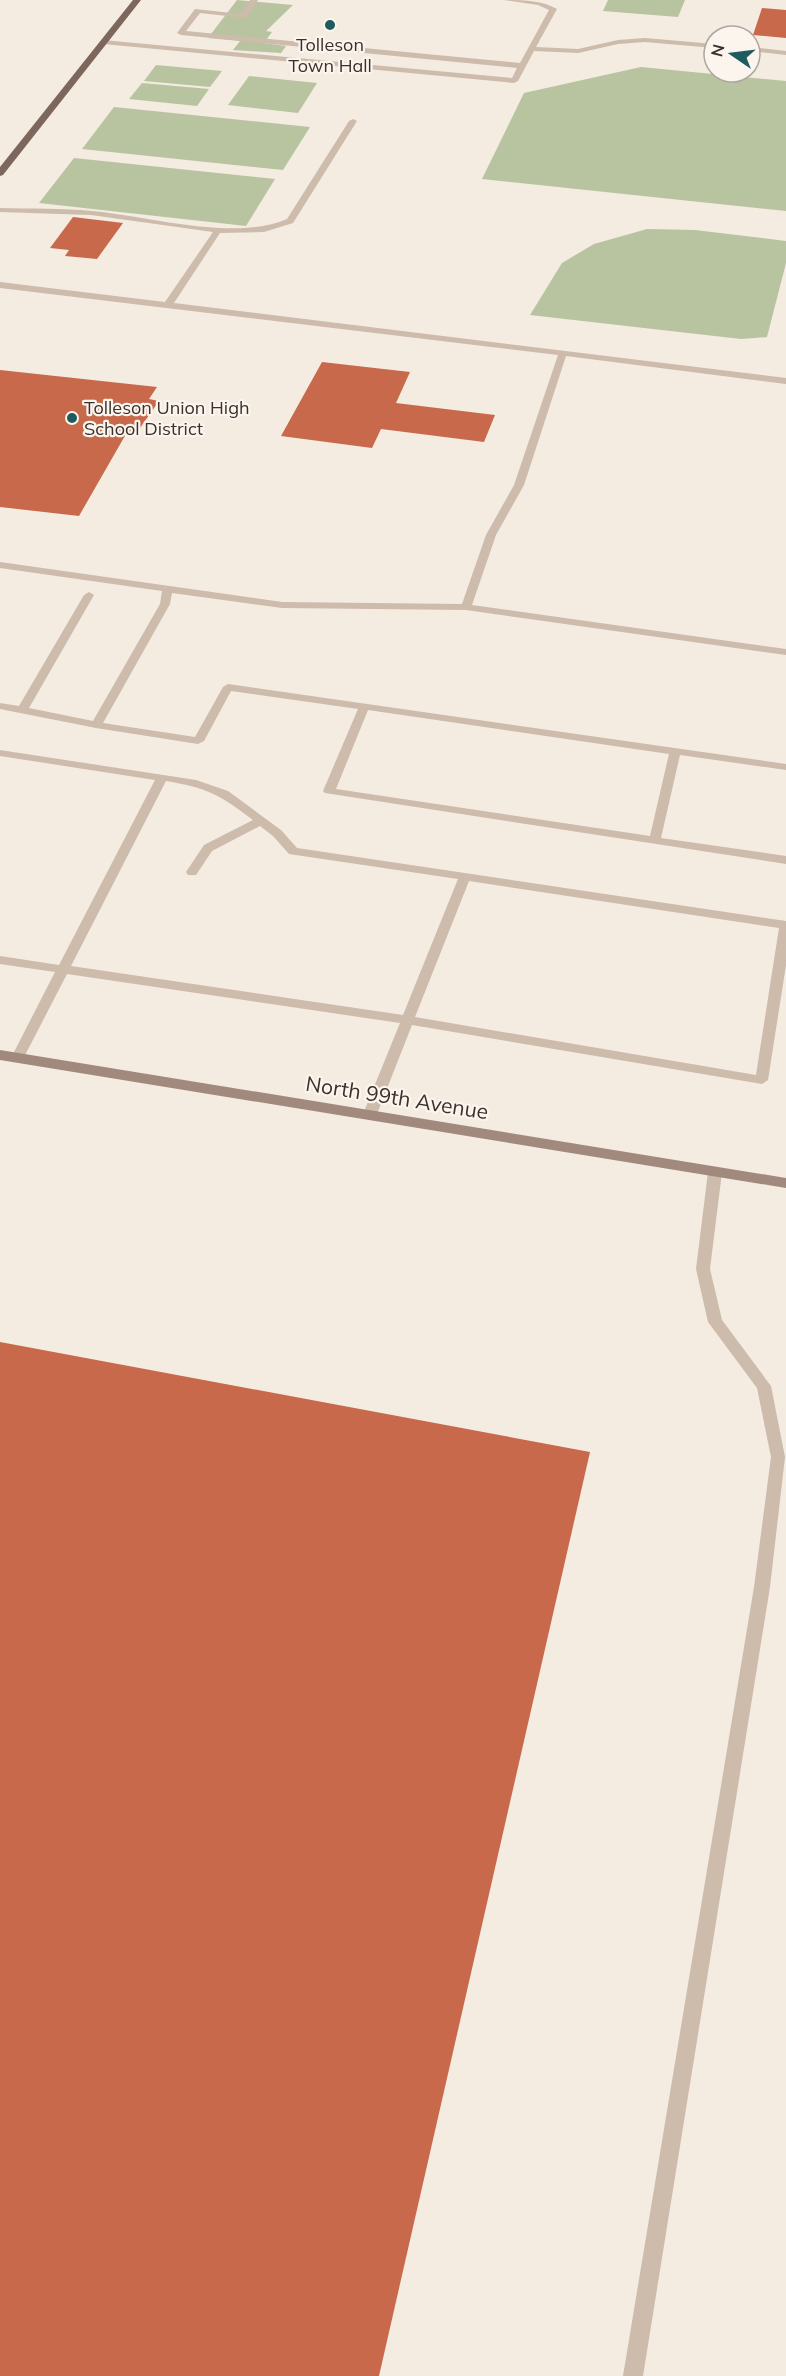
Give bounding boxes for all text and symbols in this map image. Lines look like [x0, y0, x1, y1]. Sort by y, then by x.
marker: Tolleson Town Hall [323, 18, 337, 32]
north arrow [702, 24, 762, 84]
place label: Tolleson Town Hall [288, 33, 372, 77]
text: N [706, 42, 729, 59]
place label: Tolleson Union High School District [84, 396, 250, 440]
marker: Tolleson Union High School District [65, 411, 79, 425]
street label: North 99th Avenue [304, 1070, 490, 1124]

